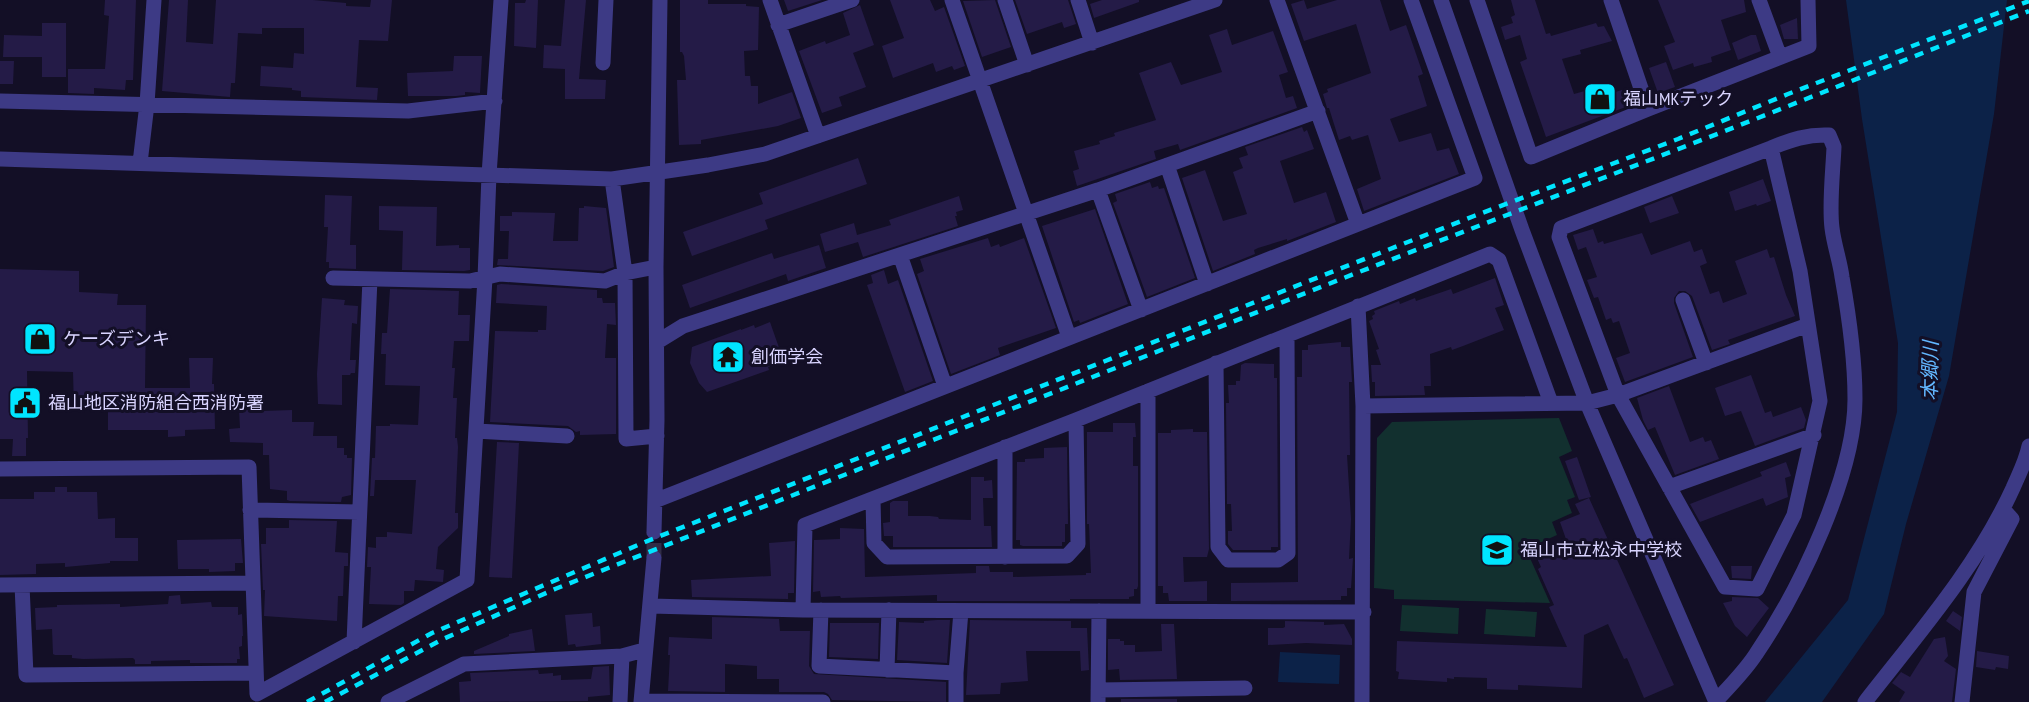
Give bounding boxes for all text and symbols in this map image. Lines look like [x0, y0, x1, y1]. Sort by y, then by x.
shop icon: 福山MKテック [1582, 81, 1618, 117]
place label: 福山MKテック [1623, 87, 1733, 110]
shop icon: ケーズデンキ [22, 321, 58, 357]
place label: ケーズデンキ [63, 327, 170, 350]
temple icon: 創価学会 [710, 339, 746, 375]
water label: 本郷川 [1916, 339, 1944, 401]
place label: 創価学会 [751, 345, 823, 368]
public building icon: 福山地区消防組合西消防署 [7, 385, 43, 421]
place label: 福山地区消防組合西消防署 [48, 391, 264, 414]
school or university icon: 福山市立松永中学校 [1479, 532, 1515, 568]
place label: 福山市立松永中学校 [1520, 538, 1682, 561]

